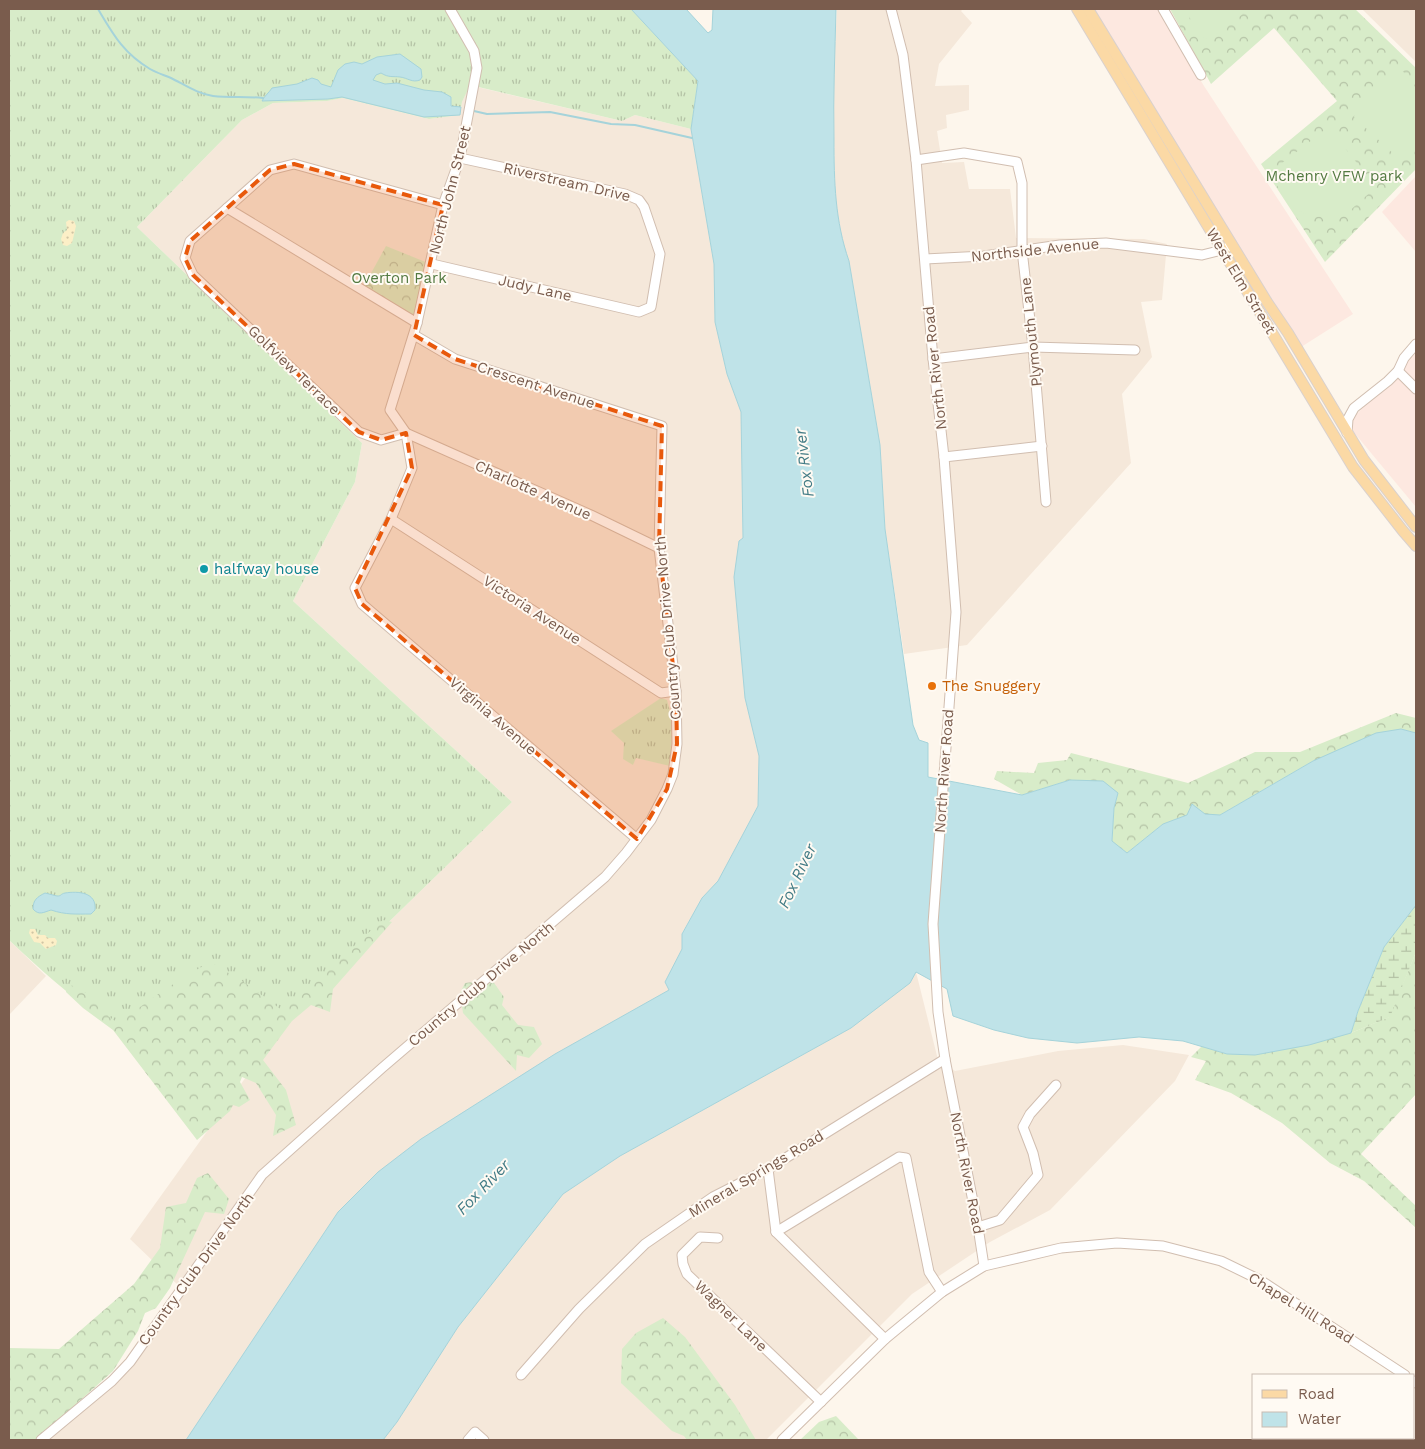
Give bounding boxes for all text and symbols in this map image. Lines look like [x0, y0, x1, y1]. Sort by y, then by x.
street label: North John Street [425, 123, 475, 256]
street label: Riverstream Drive [502, 159, 632, 205]
park label: Mchenry VFW park [1266, 167, 1403, 185]
street label: West Elm Street [1202, 225, 1280, 338]
street label: Northside Avenue [970, 234, 1100, 266]
park label: Overton Park [351, 269, 447, 287]
street label: Judy Lane [496, 271, 574, 305]
street label: Plymouth Lane [1016, 276, 1046, 388]
street label: North River Road [920, 305, 950, 431]
street label: Golfview Terrace [244, 321, 344, 419]
street label: Crescent Avenue [475, 357, 597, 413]
water label: Fox River [790, 427, 818, 498]
street label: Charlotte Avenue [472, 456, 594, 524]
street label: Country Club Drive North [651, 535, 685, 721]
place label: halfway house [214, 560, 319, 578]
marker: halfway house [198, 563, 210, 575]
street label: Victoria Avenue [480, 572, 584, 648]
street label: Virginia Avenue [445, 673, 541, 759]
place label: The Snuggery [942, 677, 1041, 695]
marker: The Snuggery [926, 680, 938, 692]
street label: North River Road [931, 708, 957, 834]
water label: Fox River [774, 840, 821, 911]
street label: Country Club Drive North [404, 918, 558, 1050]
street label: North River Road [946, 1110, 988, 1236]
street label: Mineral Springs Road [685, 1127, 827, 1221]
water label: Fox River [452, 1155, 514, 1218]
street label: Country Club Drive North [134, 1189, 258, 1349]
street label: Chapel Hill Road [1245, 1268, 1357, 1348]
street label: Wagner Lane [691, 1277, 771, 1355]
legend [1252, 1374, 1415, 1439]
text: Road [1298, 1385, 1335, 1403]
text: Water [1298, 1410, 1341, 1428]

